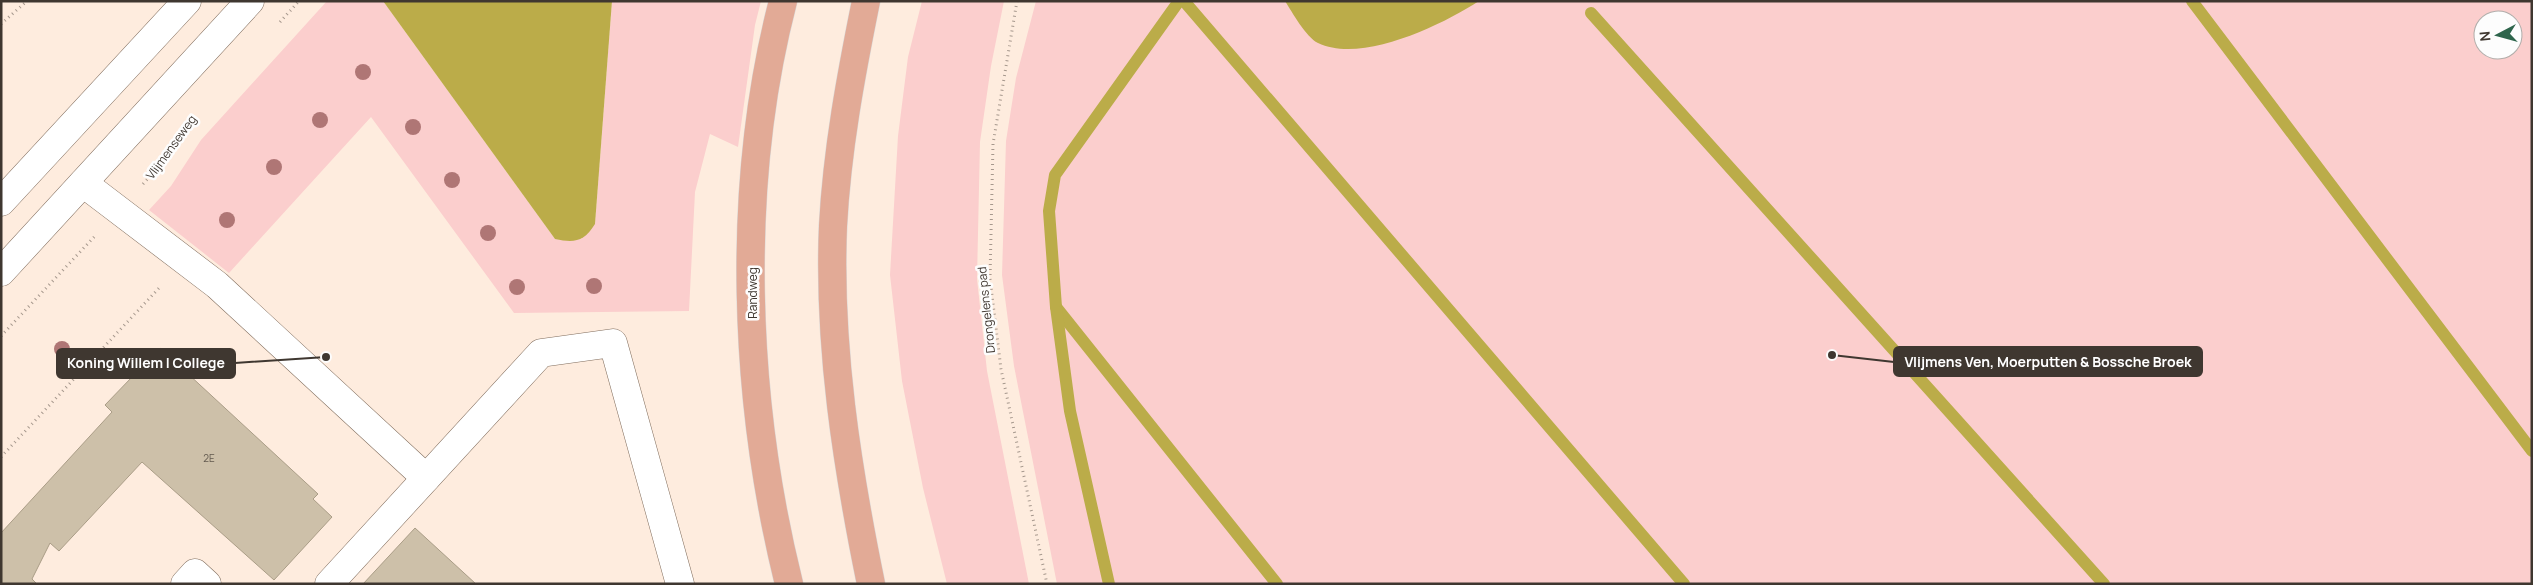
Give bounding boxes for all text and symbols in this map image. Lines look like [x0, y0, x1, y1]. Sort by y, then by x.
north arrow [2473, 10, 2523, 60]
text: N [2475, 30, 2495, 42]
street label: Vlijmenseweg [142, 111, 200, 183]
street label: Drongelens pad [973, 266, 999, 354]
street label: Randweg [744, 267, 761, 319]
callout: Vlijmens Ven, Moerputten & Bossche Broek [1894, 347, 2202, 376]
callout: Koning Willem I College [57, 349, 235, 378]
text: Vlijmens Ven, Moerputten & Bossche Broek [1904, 352, 2192, 371]
text: Koning Willem I College [67, 353, 225, 372]
house number: 2E [203, 451, 215, 465]

